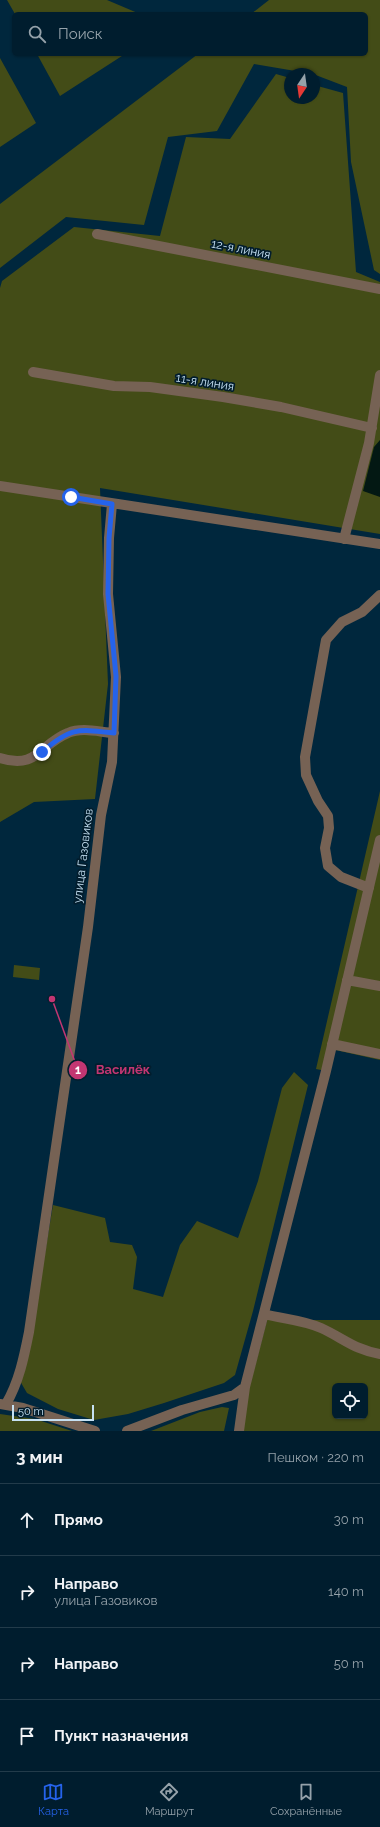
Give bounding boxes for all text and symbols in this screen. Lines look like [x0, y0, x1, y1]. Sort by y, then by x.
search box [12, 12, 368, 56]
icon: search [26, 23, 48, 45]
text: Поиск [58, 25, 103, 43]
north arrow [284, 68, 320, 104]
street label: 12-я линия [210, 236, 272, 262]
street label: 11-я линия [175, 370, 235, 394]
route start [62, 488, 80, 506]
route end [33, 743, 51, 761]
street label: улица Газовиков [70, 808, 96, 904]
callout: Василёк [68, 1057, 158, 1082]
text: Василёк [96, 1062, 151, 1077]
text: 1 [75, 1063, 81, 1077]
map controls [332, 1383, 368, 1419]
button: locate [332, 1383, 368, 1419]
scale bar [12, 1403, 94, 1422]
text: 50 m [18, 1405, 44, 1418]
text: 3 мин [16, 1447, 63, 1467]
text: Пешком · 220 m [268, 1450, 364, 1465]
icon: ahead [16, 1509, 38, 1531]
text: Прямо [54, 1511, 103, 1529]
text: 30 m [334, 1512, 364, 1527]
text: Направо [54, 1575, 118, 1593]
icon: right [16, 1581, 38, 1603]
text: 140 m [328, 1584, 364, 1599]
text: улица Газовиков [54, 1593, 157, 1608]
icon: right [16, 1653, 38, 1675]
text: Направо [54, 1655, 118, 1673]
text: 50 m [334, 1656, 364, 1671]
icon: arrive [16, 1725, 38, 1747]
text: Пункт назначения [54, 1727, 188, 1745]
tab: Карта [38, 1781, 69, 1818]
tab: Маршрут [145, 1781, 194, 1818]
tab: Сохранённые [270, 1781, 342, 1818]

